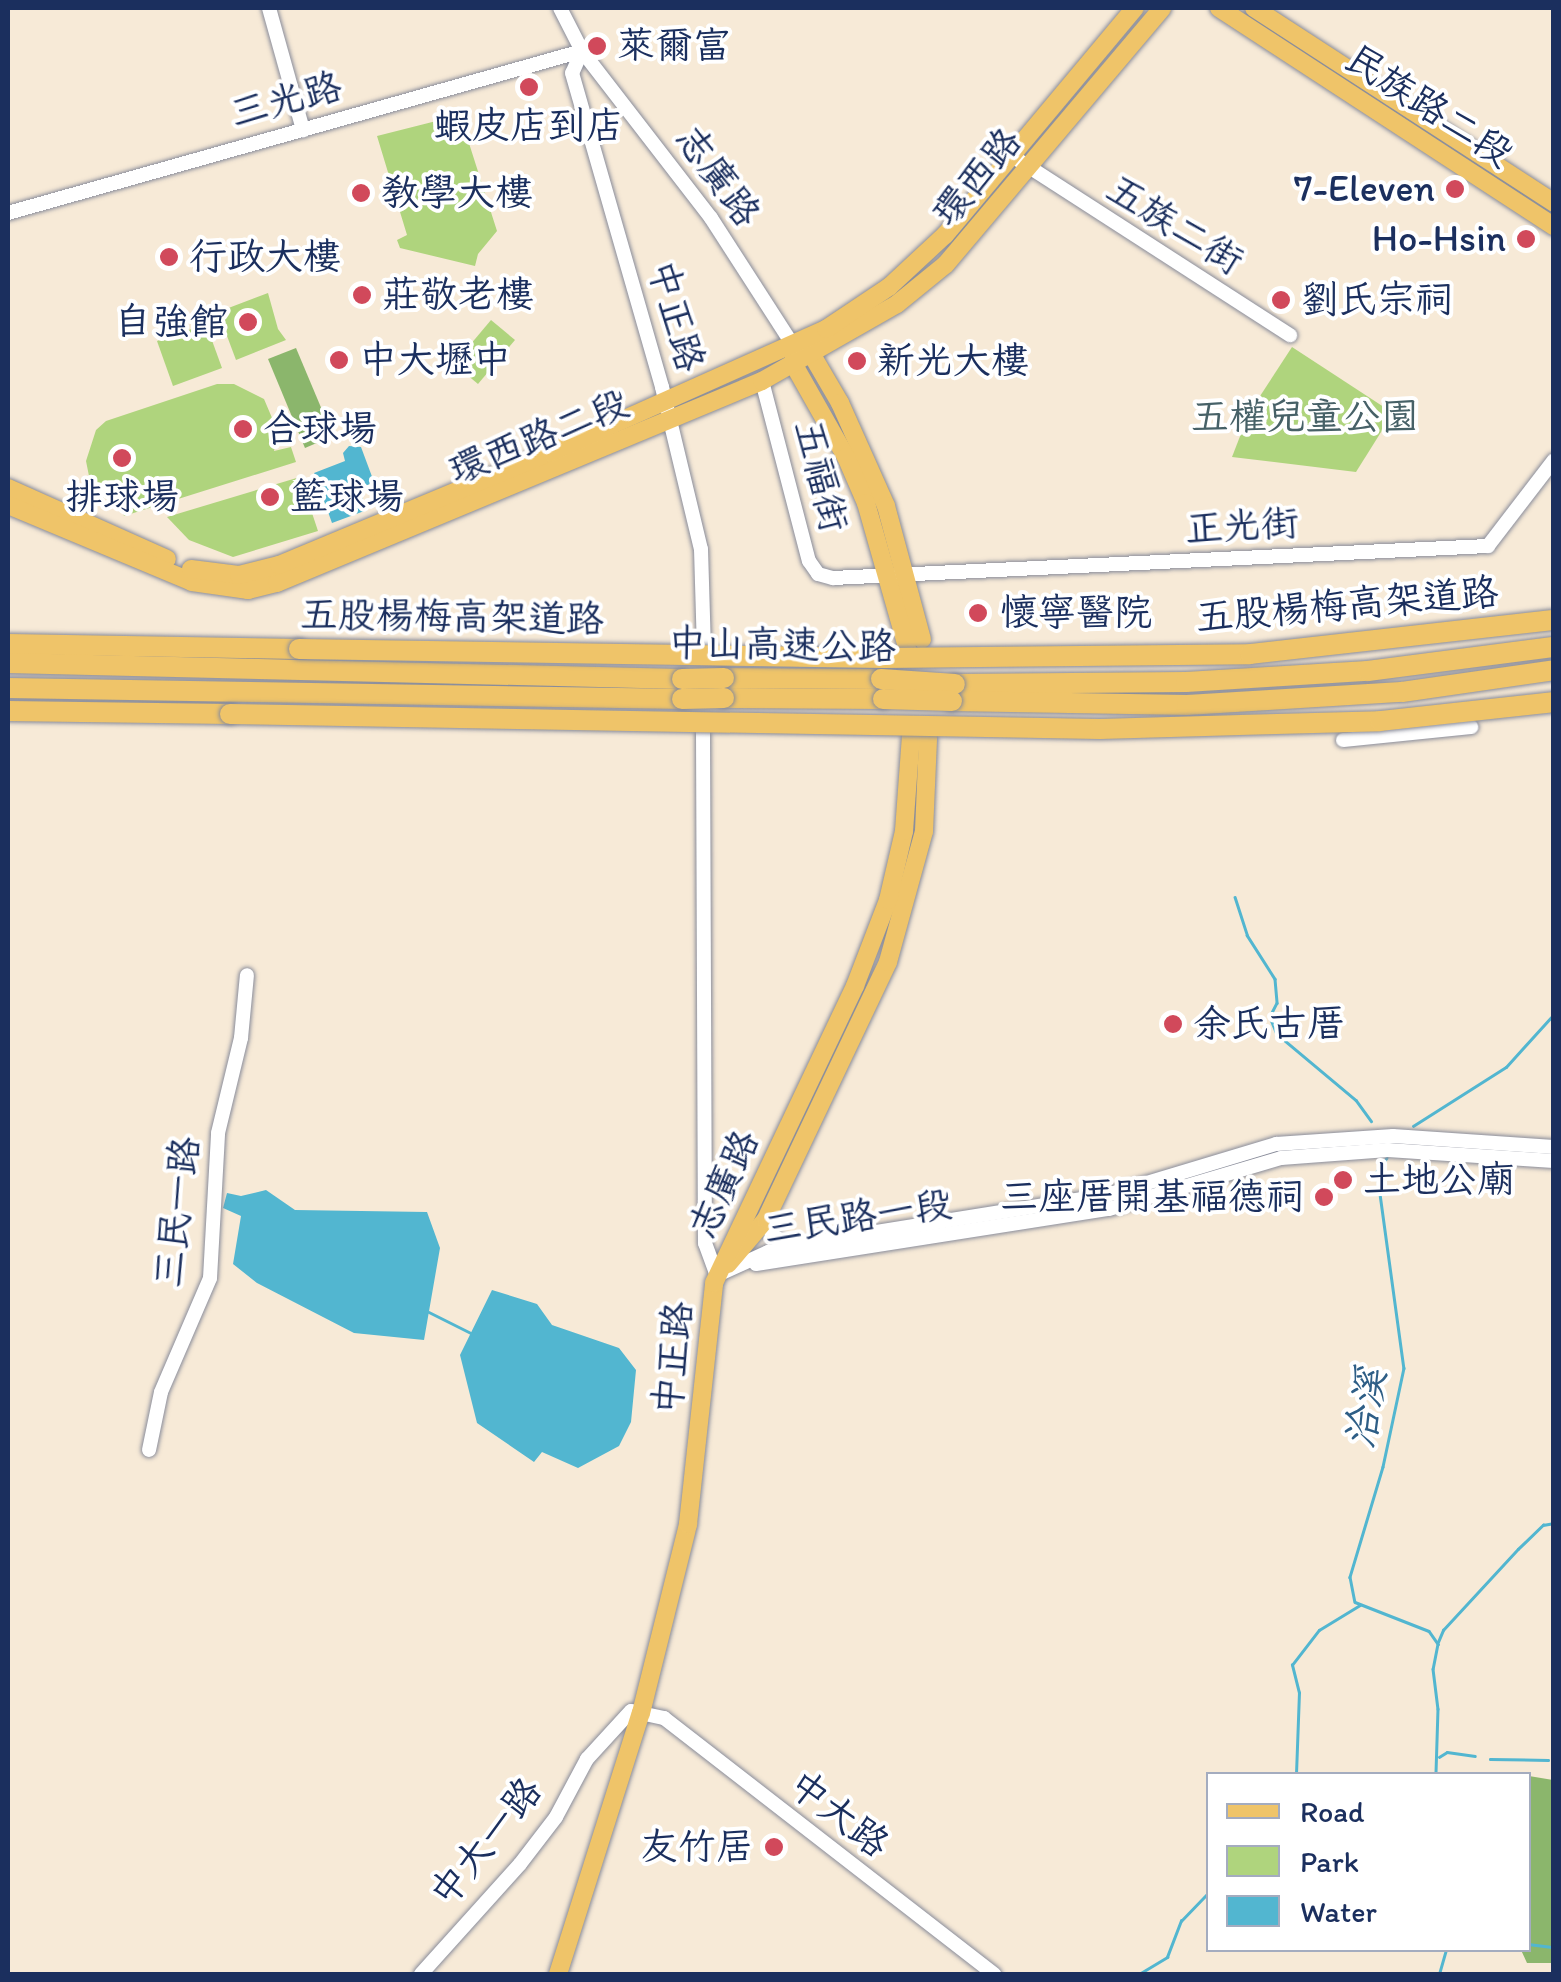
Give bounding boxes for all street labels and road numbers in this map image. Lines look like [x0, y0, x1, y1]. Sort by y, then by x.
street label: 民族路二段 [1337, 35, 1521, 177]
street label: 三光路 [225, 63, 347, 137]
street label: 志廣路 [666, 116, 770, 236]
street label: 環西路 [923, 119, 1031, 235]
street label: 五族二街 [1098, 165, 1252, 285]
street label: 中正路 [638, 255, 714, 377]
street label: 環西路二段 [442, 380, 636, 494]
street label: 五福街 [785, 415, 857, 537]
street label: 正光街 [1184, 500, 1300, 552]
street label: 五股楊梅高架道路 [1194, 569, 1500, 641]
street label: 五股楊梅高架道路 [300, 592, 604, 642]
street label: 中山高速公路 [668, 620, 896, 670]
street label: 志廣路 [679, 1123, 769, 1245]
street label: 三民一路 [145, 1134, 209, 1290]
street label: 三民路一段 [761, 1181, 955, 1253]
street label: 中正路 [644, 1299, 702, 1417]
street label: 中大路 [780, 1761, 898, 1867]
street label: 中大一路 [420, 1769, 552, 1915]

